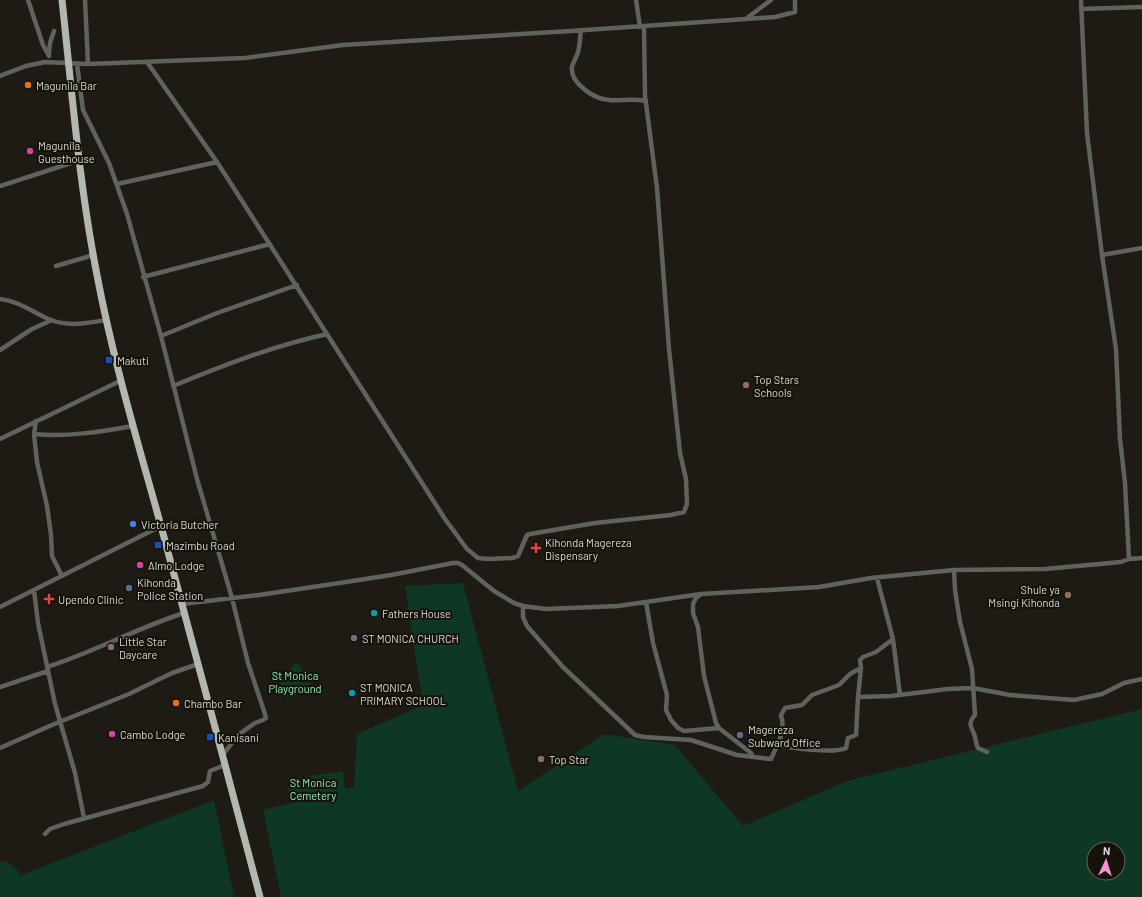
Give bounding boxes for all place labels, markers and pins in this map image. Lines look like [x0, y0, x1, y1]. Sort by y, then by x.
place label: Magunila Bar [36, 79, 97, 92]
marker: Magunila Bar [23, 80, 33, 90]
place label: Magunila Guesthouse [38, 139, 95, 165]
marker: Magunila Guesthouse [25, 146, 35, 156]
place label: Makuti [117, 354, 149, 367]
marker: Makuti [104, 355, 114, 365]
place label: Top Stars Schools [754, 373, 799, 399]
marker: Top Stars Schools [741, 380, 751, 390]
place label: Victoria Butcher [141, 518, 218, 531]
marker: Victoria Butcher [128, 519, 138, 529]
place label: Kihonda Magereza Dispensary [545, 536, 632, 562]
place label: Mazimbu Road [166, 539, 235, 552]
marker: Mazimbu Road [153, 540, 163, 550]
marker: Kihonda Magereza Dispensary [530, 542, 542, 554]
place label: Almo Lodge [148, 559, 205, 572]
marker: Almo Lodge [135, 560, 145, 570]
place label: Kihonda Police Station [137, 576, 203, 602]
marker: Kihonda Police Station [124, 583, 134, 593]
place label: Shule ya Msingi Kihonda [988, 583, 1060, 609]
marker: Shule ya Msingi Kihonda [1063, 590, 1073, 600]
marker: Upendo Clinic [43, 593, 55, 605]
place label: Upendo Clinic [58, 593, 124, 606]
place label: Fathers House [382, 607, 451, 620]
marker: Fathers House [369, 608, 379, 618]
place label: ST MONICA CHURCH [362, 632, 459, 645]
marker: ST MONICA CHURCH [349, 633, 359, 643]
place label: Little Star Daycare [119, 635, 167, 661]
marker: Little Star Daycare [106, 642, 116, 652]
place label: ST MONICA PRIMARY SCHOOL [360, 681, 446, 707]
marker: ST MONICA PRIMARY SCHOOL [347, 688, 357, 698]
place label: Chambo Bar [184, 697, 242, 710]
marker: Chambo Bar [171, 698, 181, 708]
place label: Magereza Subward Office [748, 723, 821, 749]
place label: Cambo Lodge [120, 728, 186, 741]
marker: Cambo Lodge [107, 729, 117, 739]
marker: Magereza Subward Office [735, 730, 745, 740]
place label: Kanisani [218, 731, 259, 744]
marker: Kanisani [205, 732, 215, 742]
place label: Top Star [549, 753, 589, 766]
marker: Top Star [536, 754, 546, 764]

